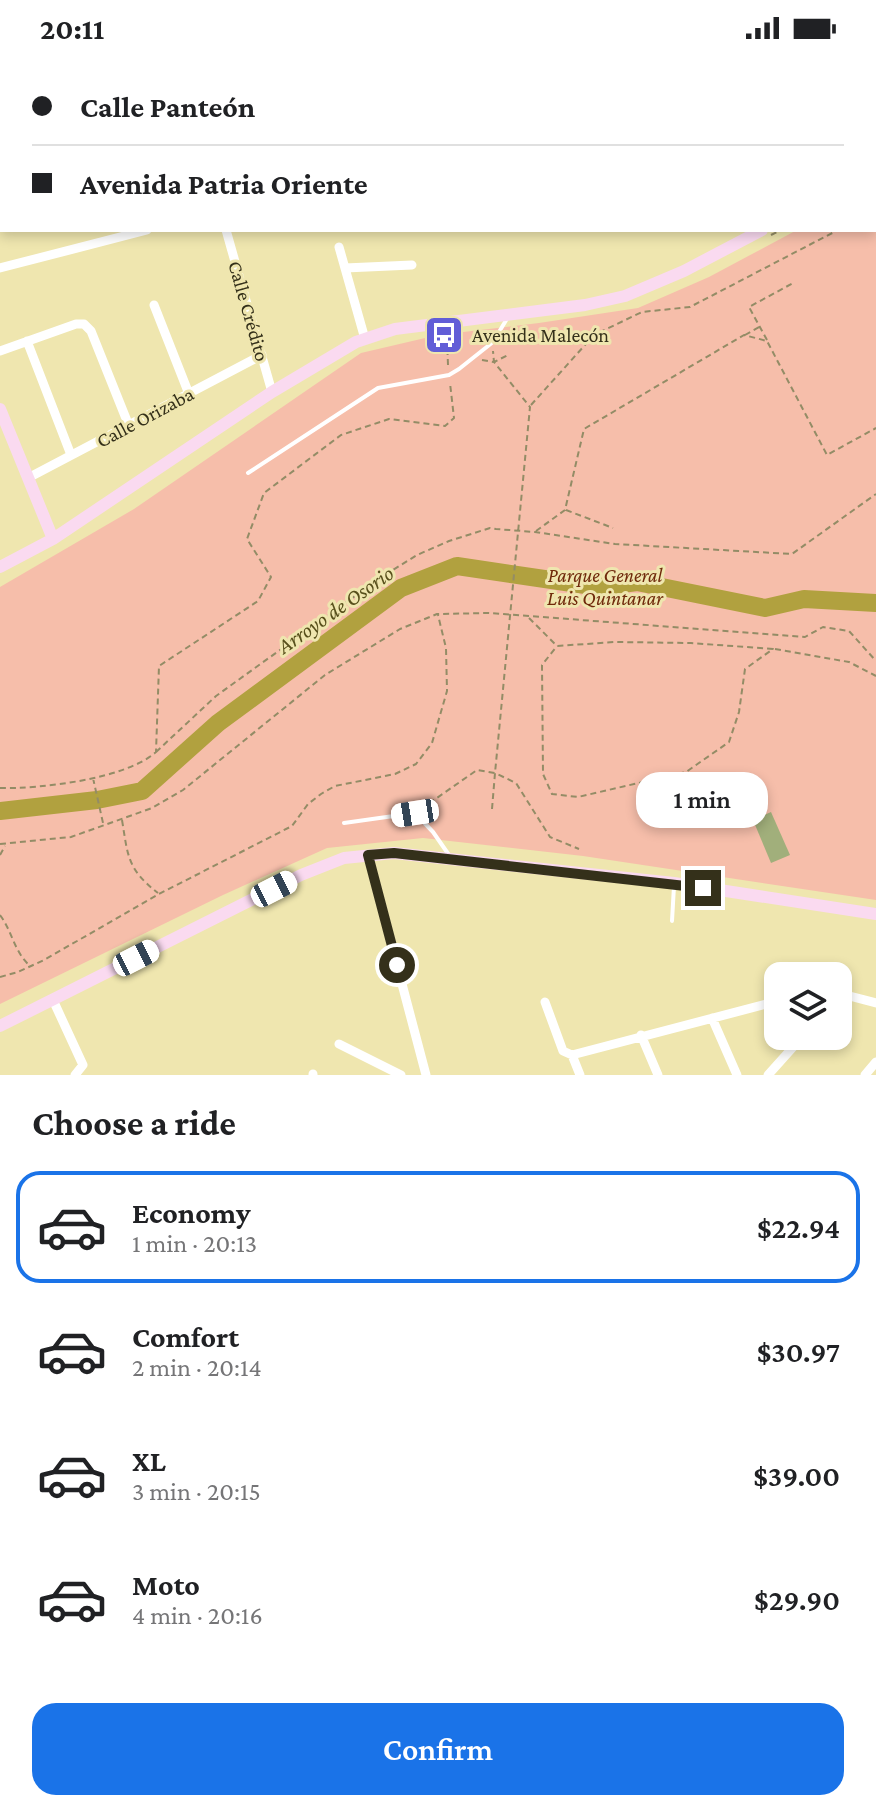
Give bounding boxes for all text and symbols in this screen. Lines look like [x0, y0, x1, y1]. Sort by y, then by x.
text: 20:11 [40, 12, 104, 45]
text: Calle Panteón [80, 90, 255, 123]
text: Avenida Patria Oriente [80, 167, 368, 200]
street label: Calle Crédito [224, 258, 274, 364]
bus stop icon: Avenida Malecón [423, 314, 465, 356]
place label: Avenida Malecón [472, 324, 609, 346]
street label: Calle Orizaba [93, 382, 197, 452]
water label: Arroyo de Osorio [272, 560, 398, 659]
park label: Parque General Luis Quintanar [547, 564, 664, 609]
callout: 1 min [637, 772, 769, 828]
text: 1 min [673, 785, 731, 814]
car [389, 797, 441, 829]
car [247, 867, 301, 911]
route end [685, 870, 721, 906]
car [109, 936, 163, 980]
route start [379, 947, 415, 983]
map controls [764, 962, 852, 1050]
button: layers [764, 962, 852, 1050]
text: Choose a ride [32, 1103, 236, 1143]
icon: car [36, 1191, 108, 1263]
text: Economy [132, 1196, 251, 1229]
text: $22.94 [757, 1211, 840, 1244]
text: 1 min · 20:13 [132, 1229, 257, 1258]
icon: car [36, 1315, 108, 1387]
text: Comfort [132, 1320, 239, 1353]
text: $30.97 [757, 1335, 840, 1368]
text: 2 min · 20:14 [132, 1353, 262, 1382]
icon: car [36, 1439, 108, 1511]
text: XL [132, 1444, 166, 1477]
text: $39.00 [753, 1459, 840, 1492]
text: 3 min · 20:15 [132, 1477, 261, 1506]
icon: car [36, 1563, 108, 1635]
text: Moto [132, 1568, 200, 1601]
text: $29.90 [754, 1583, 840, 1616]
text: 4 min · 20:16 [132, 1601, 263, 1630]
button: Confirm [32, 1703, 844, 1795]

